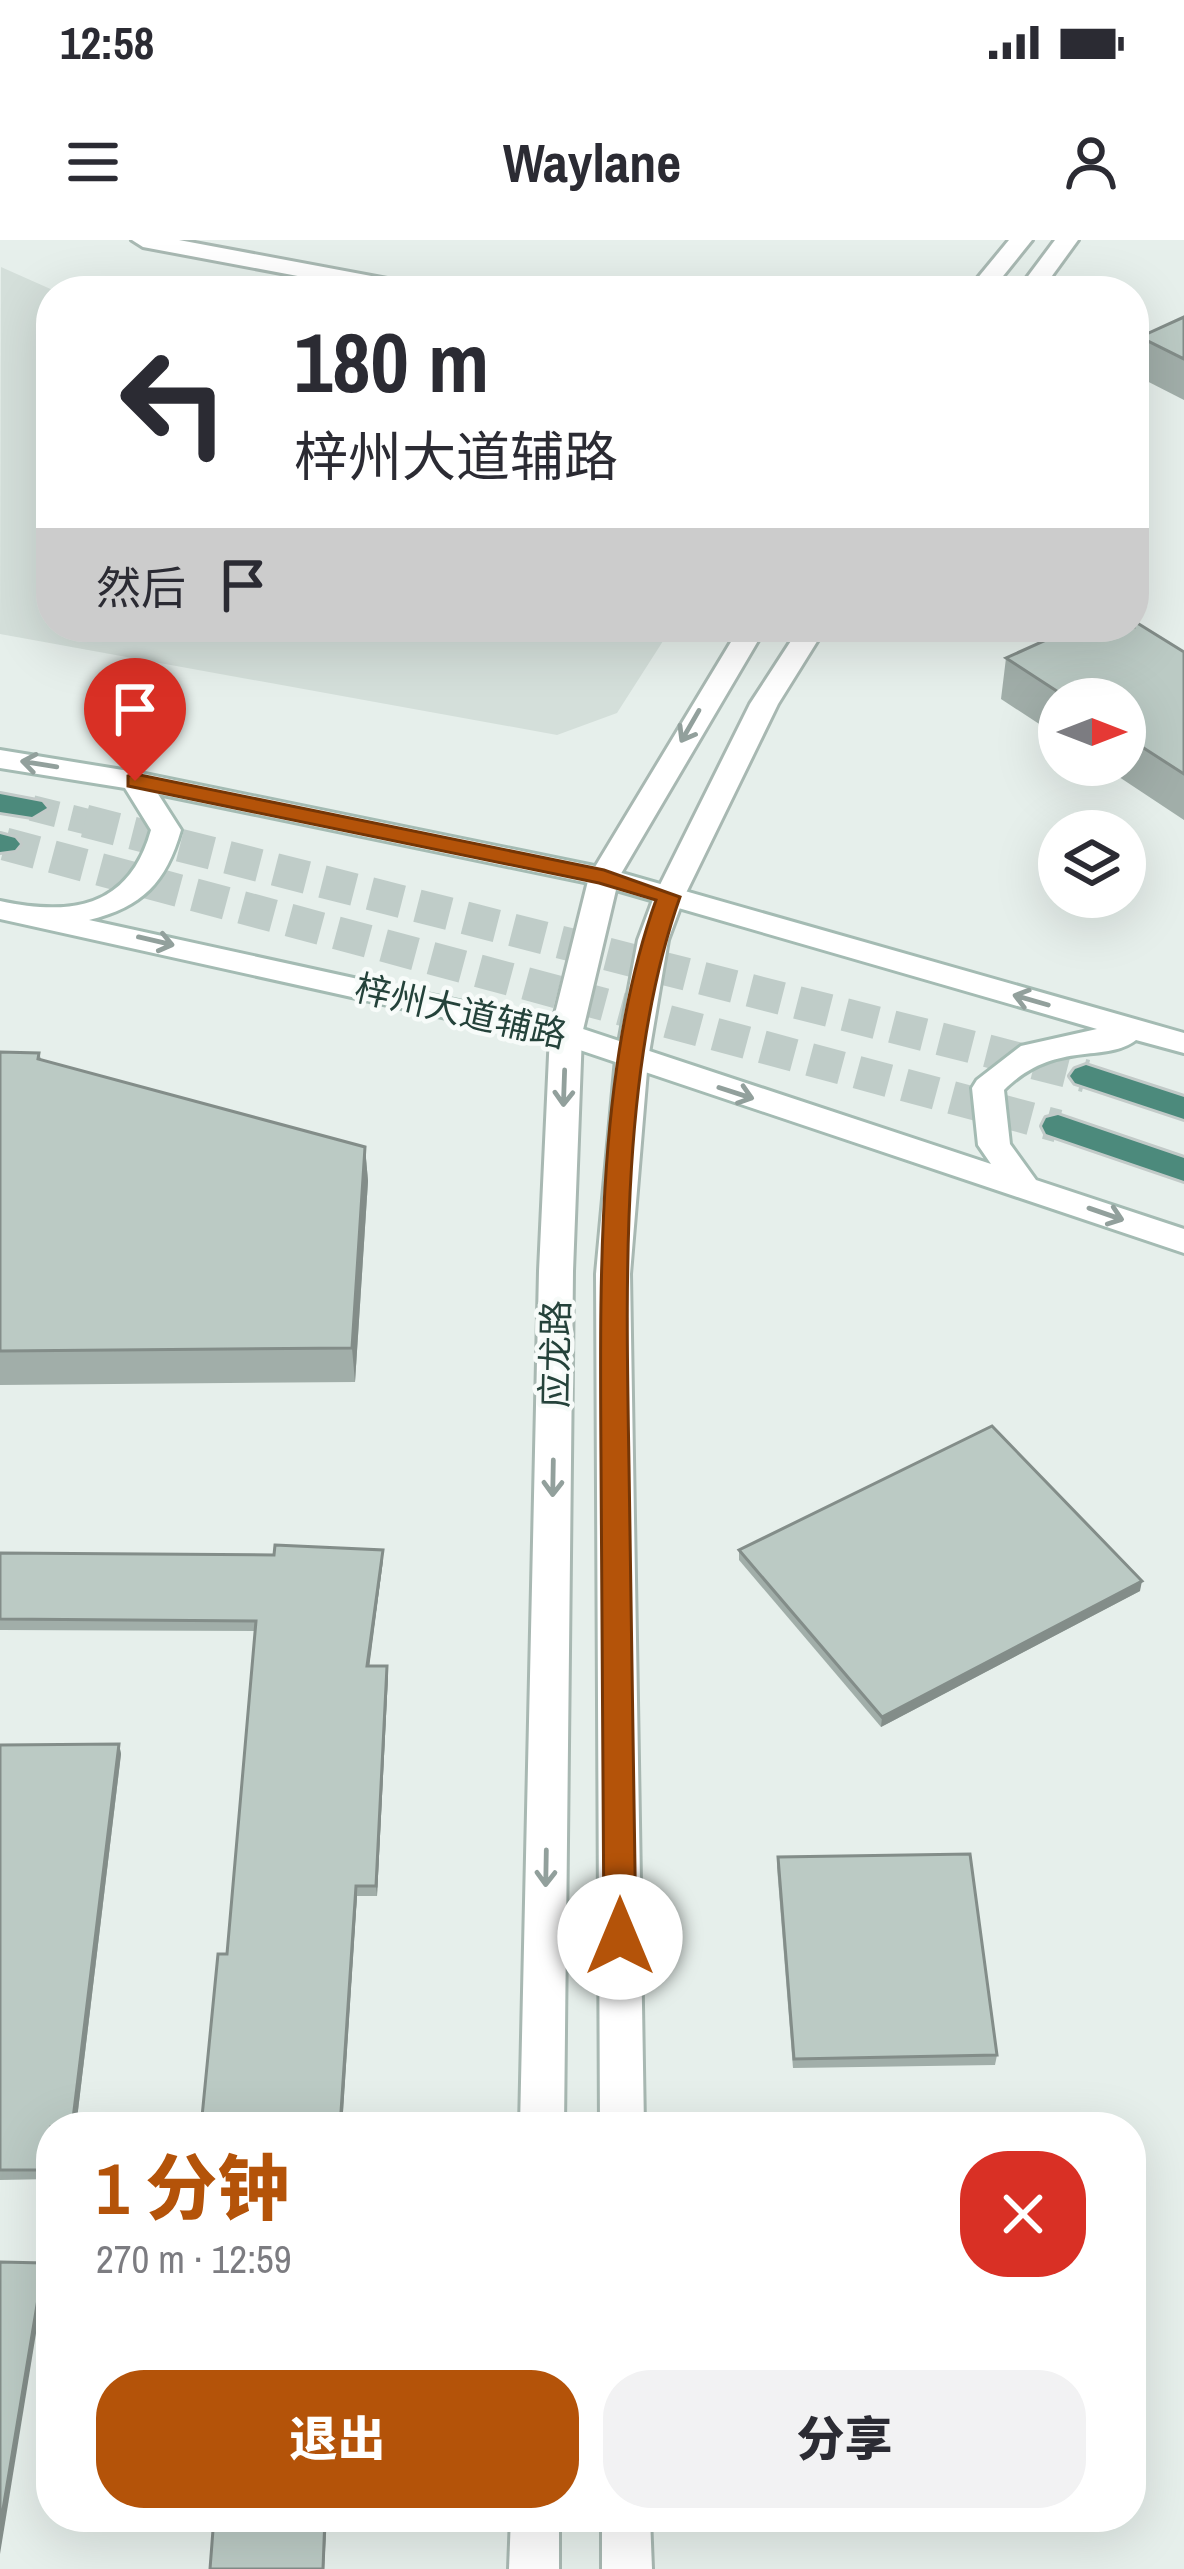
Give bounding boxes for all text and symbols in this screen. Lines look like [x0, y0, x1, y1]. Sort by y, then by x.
text: 12:58 [60, 12, 154, 73]
text: Waylane [503, 126, 681, 199]
icon: menu [60, 129, 126, 195]
icon: person [1058, 129, 1124, 195]
text: 180 m [294, 305, 489, 418]
icon: left [96, 324, 252, 480]
text: 梓州大道辅路 [294, 420, 618, 493]
icon: arrive [210, 552, 276, 618]
text: 然后 [96, 557, 186, 618]
pin [84, 658, 186, 781]
icon: arrive [102, 676, 168, 742]
north arrow [1038, 678, 1146, 786]
map controls [1038, 678, 1146, 918]
one-way arrow [678, 708, 702, 743]
one-way arrow [21, 752, 60, 775]
button: layers [1038, 810, 1146, 918]
one-way arrow [136, 931, 174, 953]
street label: 梓州大道辅路 [350, 963, 572, 1059]
one-way arrow [1013, 988, 1051, 1010]
one-way arrow [552, 1068, 575, 1107]
one-way arrow [716, 1083, 754, 1105]
one-way arrow [1087, 1205, 1124, 1226]
street label: 应龙路 [530, 1300, 580, 1408]
one-way arrow [541, 1458, 564, 1497]
one-way arrow [535, 1848, 557, 1887]
position arrow [557, 1874, 683, 2000]
text: 1 分钟 [96, 2139, 289, 2236]
button: close [960, 2151, 1086, 2277]
text: 270 m · 12:59 [96, 2233, 292, 2285]
button: 退出 [96, 2370, 579, 2508]
button: 分享 [603, 2370, 1086, 2508]

